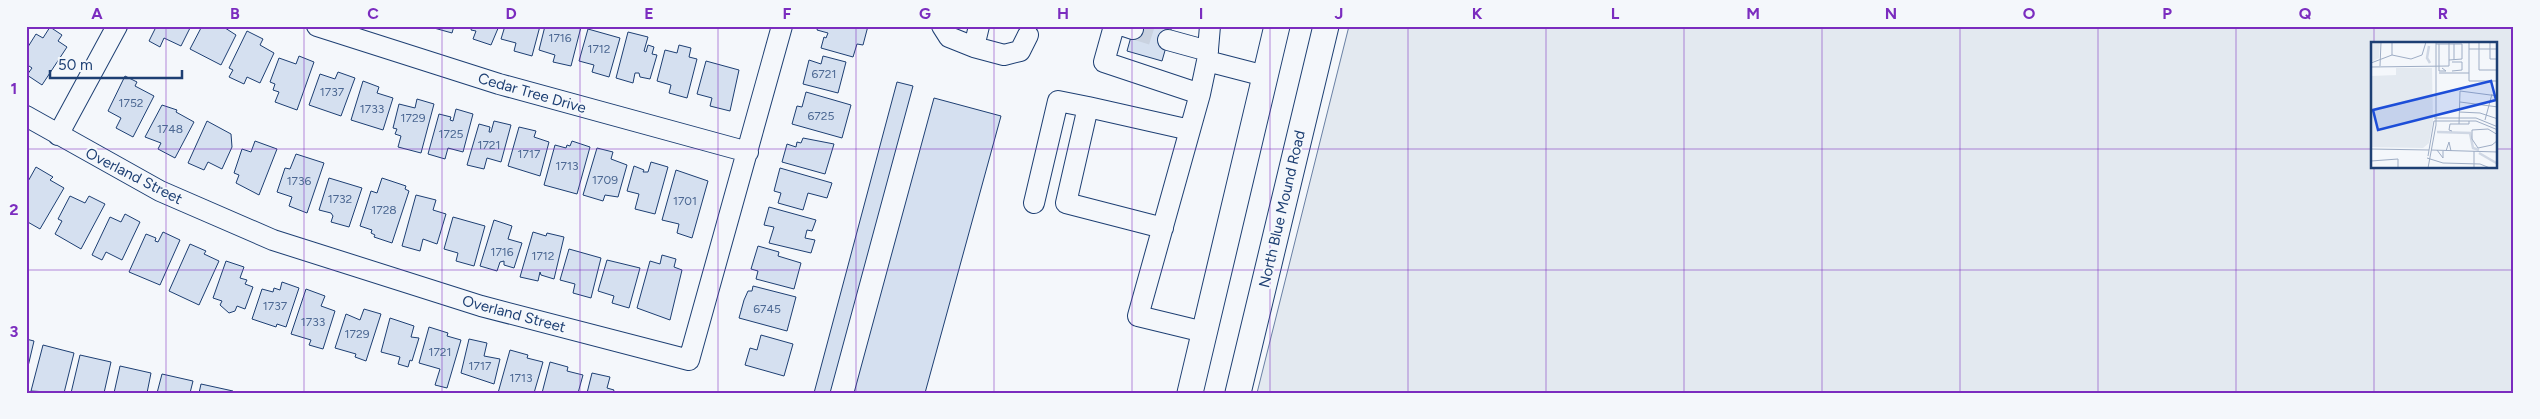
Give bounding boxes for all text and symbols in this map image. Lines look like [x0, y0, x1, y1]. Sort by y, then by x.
text: A [91, 4, 103, 23]
text: B [230, 4, 240, 23]
text: C [367, 4, 379, 23]
text: D [505, 4, 517, 23]
text: E [644, 4, 654, 23]
text: F [783, 4, 792, 23]
text: G [919, 4, 931, 23]
text: H [1057, 4, 1069, 23]
text: I [1199, 4, 1203, 23]
text: J [1335, 4, 1343, 23]
text: K [1472, 4, 1483, 23]
text: L [1611, 4, 1620, 23]
text: M [1746, 4, 1760, 23]
text: N [1885, 4, 1897, 23]
text: O [2023, 4, 2036, 23]
text: P [2162, 4, 2172, 23]
text: Q [2299, 4, 2312, 23]
text: R [2438, 4, 2448, 23]
house number: 1716 [548, 31, 572, 45]
house number: 1712 [587, 42, 611, 56]
inset map [2371, 42, 2498, 169]
scale bar [50, 48, 182, 80]
text: 50 m [58, 56, 93, 74]
house number: 6721 [812, 67, 836, 81]
street label: Cedar Tree Drive [476, 69, 588, 117]
text: 1 [11, 79, 17, 98]
house number: 1737 [320, 85, 345, 99]
house number: 1752 [118, 96, 144, 110]
house number: 1733 [360, 102, 384, 116]
house number: 6725 [808, 109, 835, 123]
house number: 1729 [401, 111, 426, 125]
house number: 1748 [157, 122, 183, 136]
house number: 1725 [438, 127, 464, 141]
street label: North Blue Mound Road [1255, 129, 1309, 289]
house number: 1721 [477, 138, 501, 152]
street label: Overland Street [83, 144, 186, 208]
house number: 1717 [518, 147, 541, 161]
house number: 1713 [556, 159, 578, 173]
house number: 1709 [592, 173, 618, 187]
house number: 1736 [287, 174, 312, 188]
house number: 1732 [328, 192, 352, 206]
house number: 1701 [673, 194, 697, 208]
text: 2 [9, 200, 19, 219]
house number: 1728 [371, 203, 397, 217]
house number: 1716 [490, 245, 514, 259]
house number: 1712 [531, 249, 555, 263]
street label: Overland Street [460, 292, 568, 337]
house number: 1737 [263, 299, 288, 313]
house number: 6745 [753, 302, 781, 316]
house number: 1733 [301, 315, 325, 329]
text: 3 [10, 322, 19, 341]
house number: 1729 [345, 327, 370, 341]
house number: 1721 [428, 345, 452, 359]
house number: 1717 [469, 359, 492, 373]
house number: 1713 [510, 371, 532, 385]

